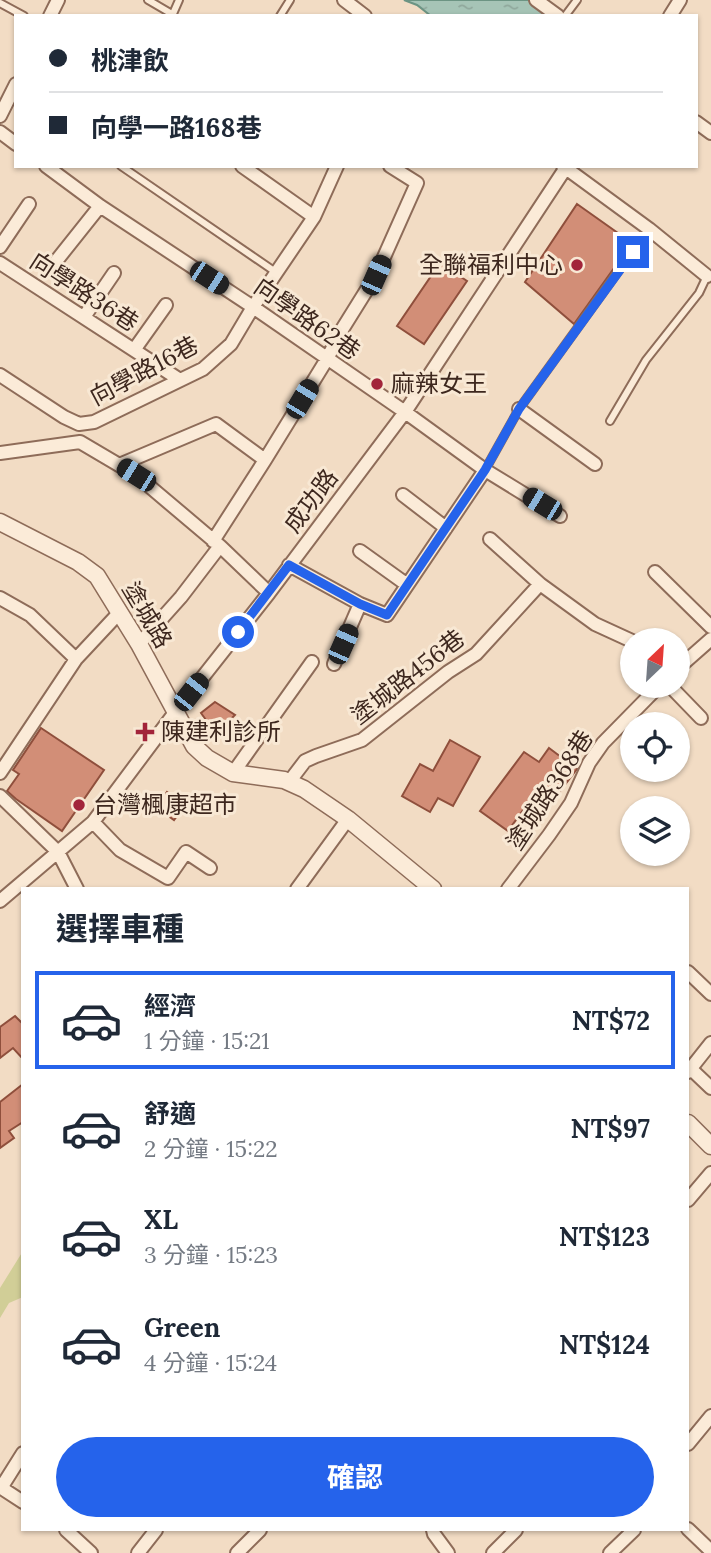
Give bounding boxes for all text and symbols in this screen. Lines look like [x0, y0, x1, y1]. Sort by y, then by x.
text: 桃津飲 [91, 44, 169, 77]
text: 向學一路168巷 [91, 111, 261, 144]
route end [617, 236, 649, 268]
street label: 向學路36巷 [24, 245, 144, 338]
place label: 全聯福利中心 [419, 249, 563, 280]
car [358, 252, 395, 298]
marker: 全聯福利中心 [569, 257, 585, 273]
car [186, 258, 233, 298]
street label: 向學路62巷 [248, 271, 366, 366]
street label: 向學路16巷 [84, 329, 203, 412]
place label: 麻辣女王 [391, 368, 487, 399]
car [283, 376, 322, 422]
marker: 麻辣女王 [369, 376, 385, 392]
car [113, 455, 160, 495]
street label: 成功路 [277, 463, 345, 539]
car [519, 484, 566, 524]
street label: 塗城路 [116, 576, 179, 654]
route start [222, 616, 254, 648]
car [325, 621, 362, 667]
street label: 塗城路456巷 [345, 623, 471, 731]
north arrow [620, 628, 690, 698]
map controls [620, 628, 690, 866]
car [170, 669, 213, 715]
button: locate [620, 712, 690, 782]
place label: 陳建利診所 [161, 716, 281, 747]
marker: 陳建利診所 [135, 722, 155, 742]
street label: 塗城路368巷 [499, 724, 600, 856]
place label: 台灣楓康超市 [93, 789, 237, 820]
button: layers [620, 796, 690, 866]
marker: 台灣楓康超市 [71, 797, 87, 813]
text: 選擇車種 [56, 908, 184, 949]
icon: car [60, 989, 123, 1052]
text: 經濟 [144, 989, 196, 1022]
text: NT$72 [572, 1004, 650, 1037]
text: 1 分鐘 · 15:21 [144, 1026, 270, 1055]
icon: car [60, 1097, 123, 1160]
text: 舒適 [144, 1097, 196, 1130]
text: NT$97 [571, 1112, 650, 1145]
text: 2 分鐘 · 15:22 [144, 1134, 278, 1163]
text: XL [144, 1203, 178, 1236]
icon: car [60, 1205, 123, 1268]
text: NT$123 [559, 1220, 650, 1253]
text: 3 分鐘 · 15:23 [144, 1240, 278, 1269]
text: Green [144, 1311, 220, 1344]
icon: car [60, 1313, 123, 1376]
text: NT$124 [559, 1328, 650, 1361]
text: 4 分鐘 · 15:24 [144, 1348, 277, 1377]
button: 確認 [56, 1437, 654, 1517]

